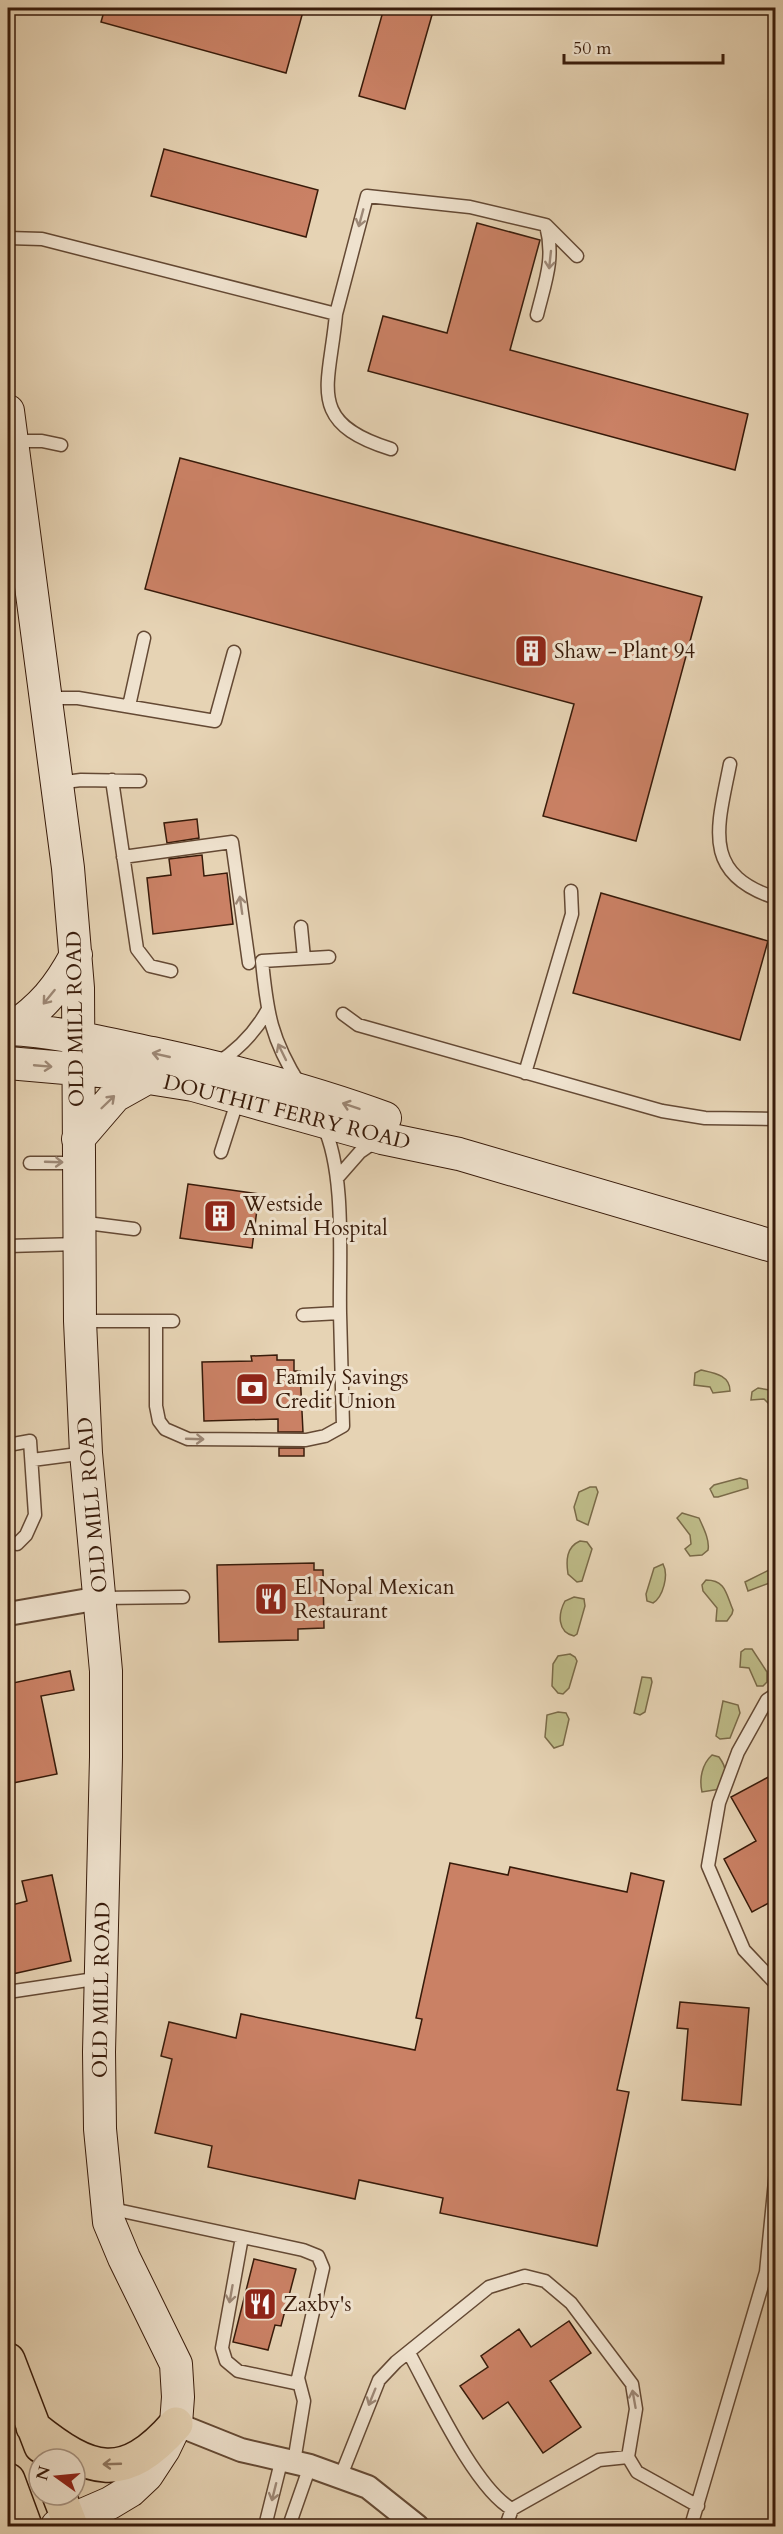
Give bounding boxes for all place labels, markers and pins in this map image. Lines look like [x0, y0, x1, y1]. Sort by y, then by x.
building icon: Shaw - Plant 94 [513, 633, 549, 669]
place label: Shaw - Plant 94 [554, 637, 695, 666]
place label: Westside Animal Hospital [242, 1190, 388, 1243]
building icon: Westside Animal Hospital [202, 1198, 238, 1234]
place label: Family Savings Credit Union [275, 1363, 409, 1416]
bank icon: Family Savings Credit Union [234, 1371, 270, 1407]
place label: El Nopal Mexican Restaurant [294, 1573, 455, 1626]
restaurant icon: El Nopal Mexican Restaurant [253, 1581, 289, 1617]
restaurant icon: Zaxby's [242, 2286, 278, 2322]
place label: Zaxby's [283, 2290, 352, 2319]

